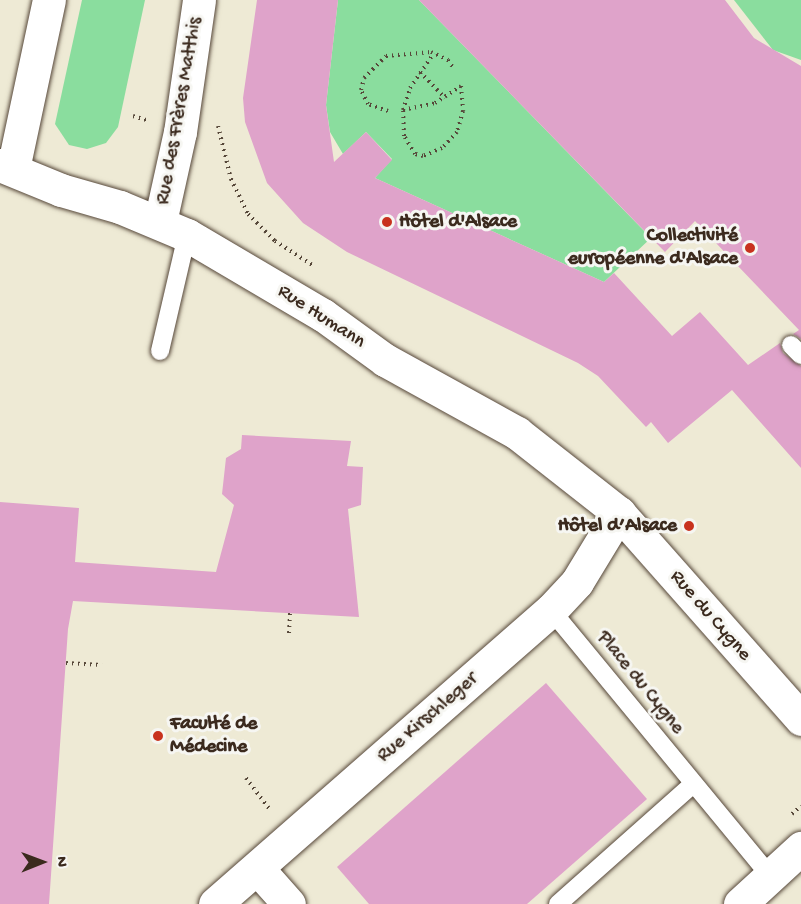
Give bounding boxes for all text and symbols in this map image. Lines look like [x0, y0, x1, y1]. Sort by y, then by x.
street label: Rue des Frères Matthis [152, 15, 208, 207]
place label: Hôtel d'Alsace [399, 210, 517, 234]
marker: Hôtel d'Alsace [380, 215, 394, 229]
place label: Collectivité européenne d'Alsace [568, 225, 738, 272]
marker: Collectivité européenne d'Alsace [743, 241, 757, 255]
street label: Rue Humann [273, 280, 369, 354]
place label: Hôtel d’Alsace [558, 514, 677, 538]
marker: Hôtel d’Alsace [682, 519, 696, 533]
street label: Rue du Cygne [664, 566, 756, 666]
street label: Place du Cygne [591, 626, 689, 740]
street label: Rue Kirschleger [373, 668, 483, 768]
place label: Faculté de Médecine [170, 712, 257, 759]
marker: Faculté de Médecine [151, 729, 165, 743]
north arrow [12, 832, 72, 892]
text: N [51, 856, 70, 867]

